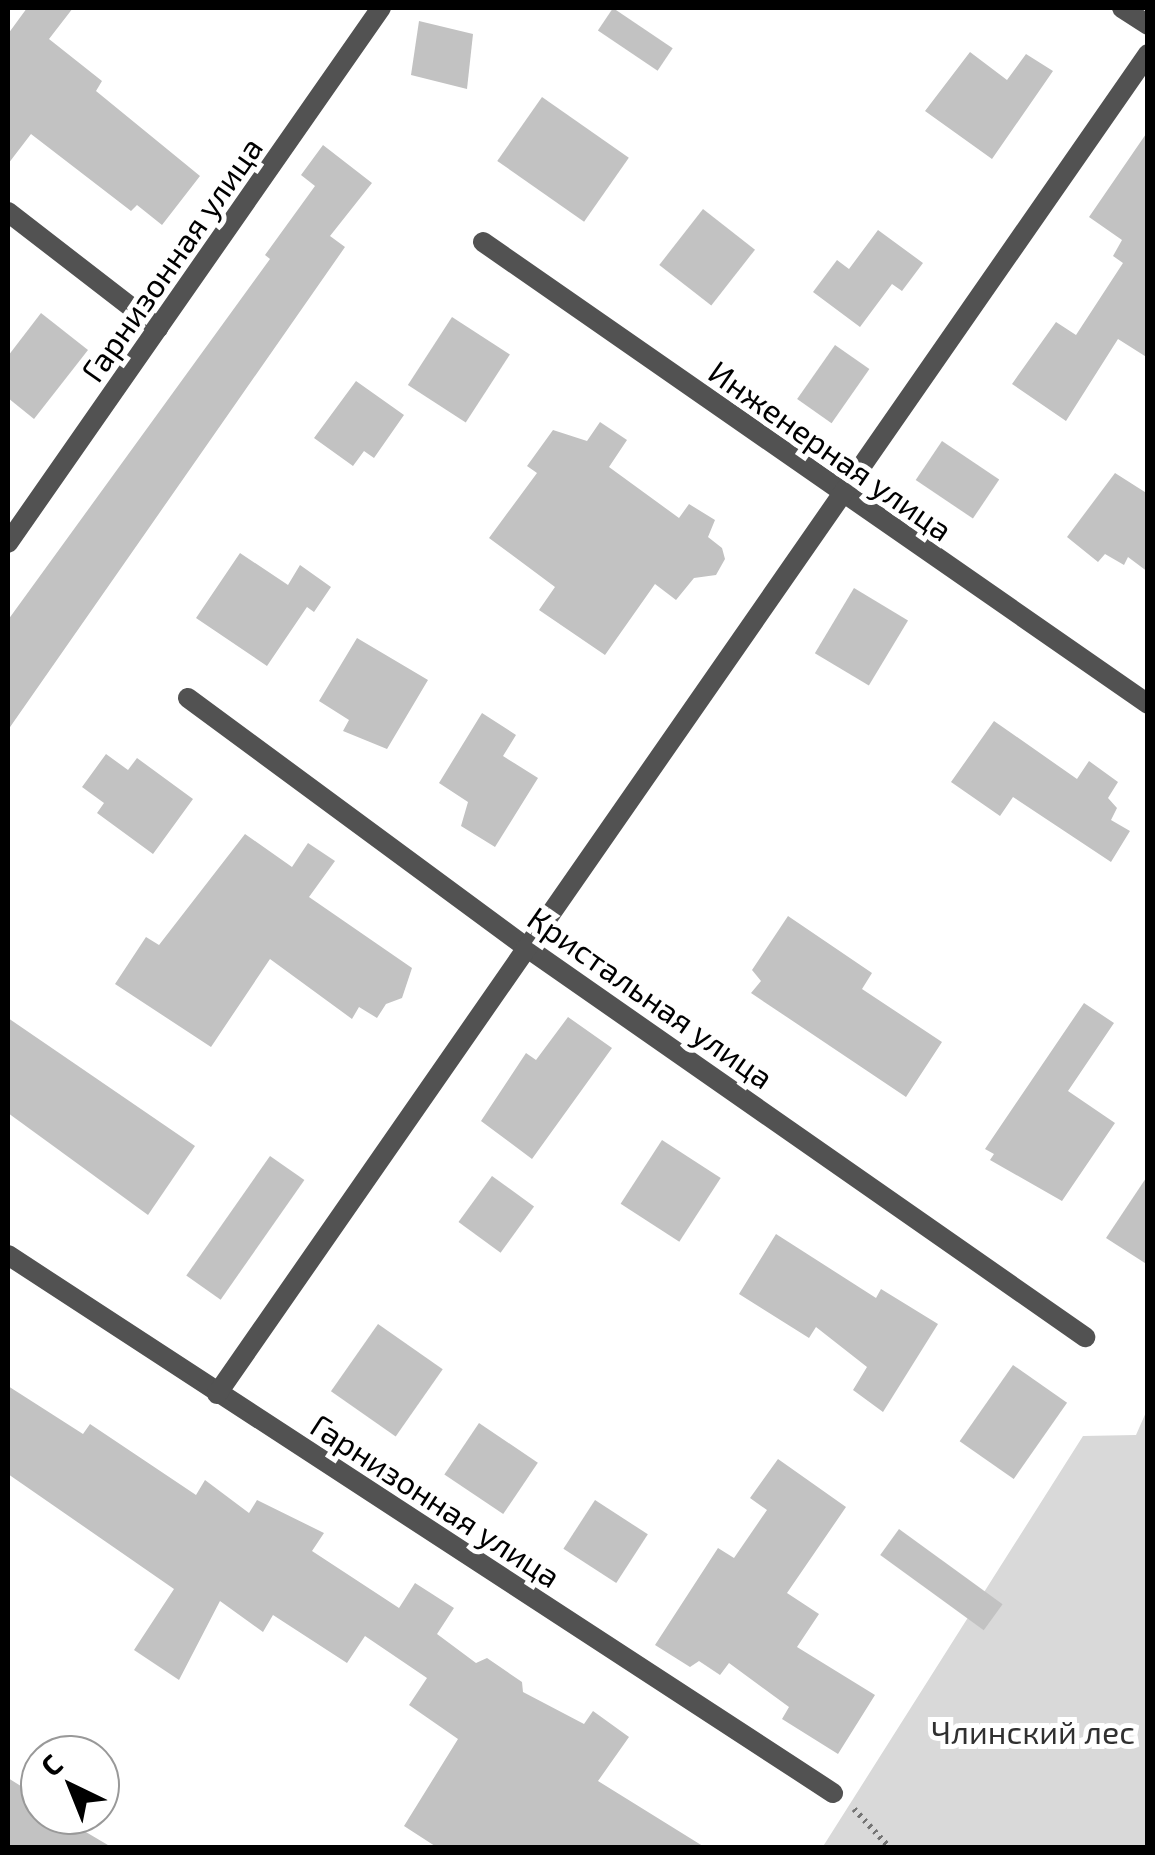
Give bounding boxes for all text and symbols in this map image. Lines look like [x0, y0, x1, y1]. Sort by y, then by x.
street label: Гарнизонная улица [72, 129, 270, 389]
street label: Инженерная улица [702, 352, 960, 548]
street label: Кристальная улица [521, 898, 781, 1096]
street label: Гарнизонная улица [304, 1405, 568, 1595]
park label: Члинский лес [931, 1712, 1135, 1750]
north arrow [20, 1735, 120, 1835]
text: С [33, 1746, 69, 1783]

